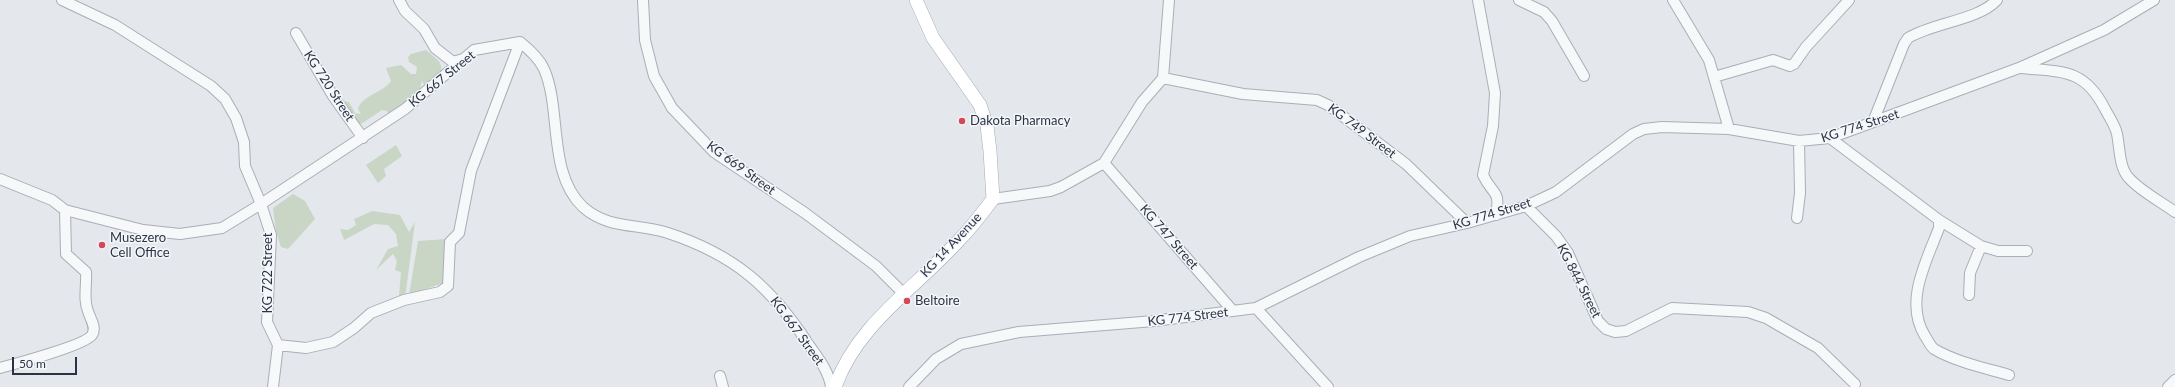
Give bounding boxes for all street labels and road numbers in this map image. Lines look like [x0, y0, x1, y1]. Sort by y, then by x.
street label: KG 667 Street [406, 47, 478, 111]
street label: KG 720 Street [300, 48, 358, 124]
street label: KG 749 Street [1325, 100, 1399, 162]
street label: KG 774 Street [1819, 106, 1901, 146]
street label: KG 669 Street [704, 138, 778, 198]
street label: KG 774 Street [1451, 195, 1533, 233]
street label: KG 747 Street [1137, 201, 1201, 273]
street label: KG 14 Avenue [917, 210, 985, 280]
street label: KG 722 Street [260, 232, 276, 314]
street label: KG 844 Street [1554, 241, 1604, 321]
street label: KG 667 Street [767, 294, 827, 368]
street label: KG 774 Street [1147, 304, 1229, 330]

